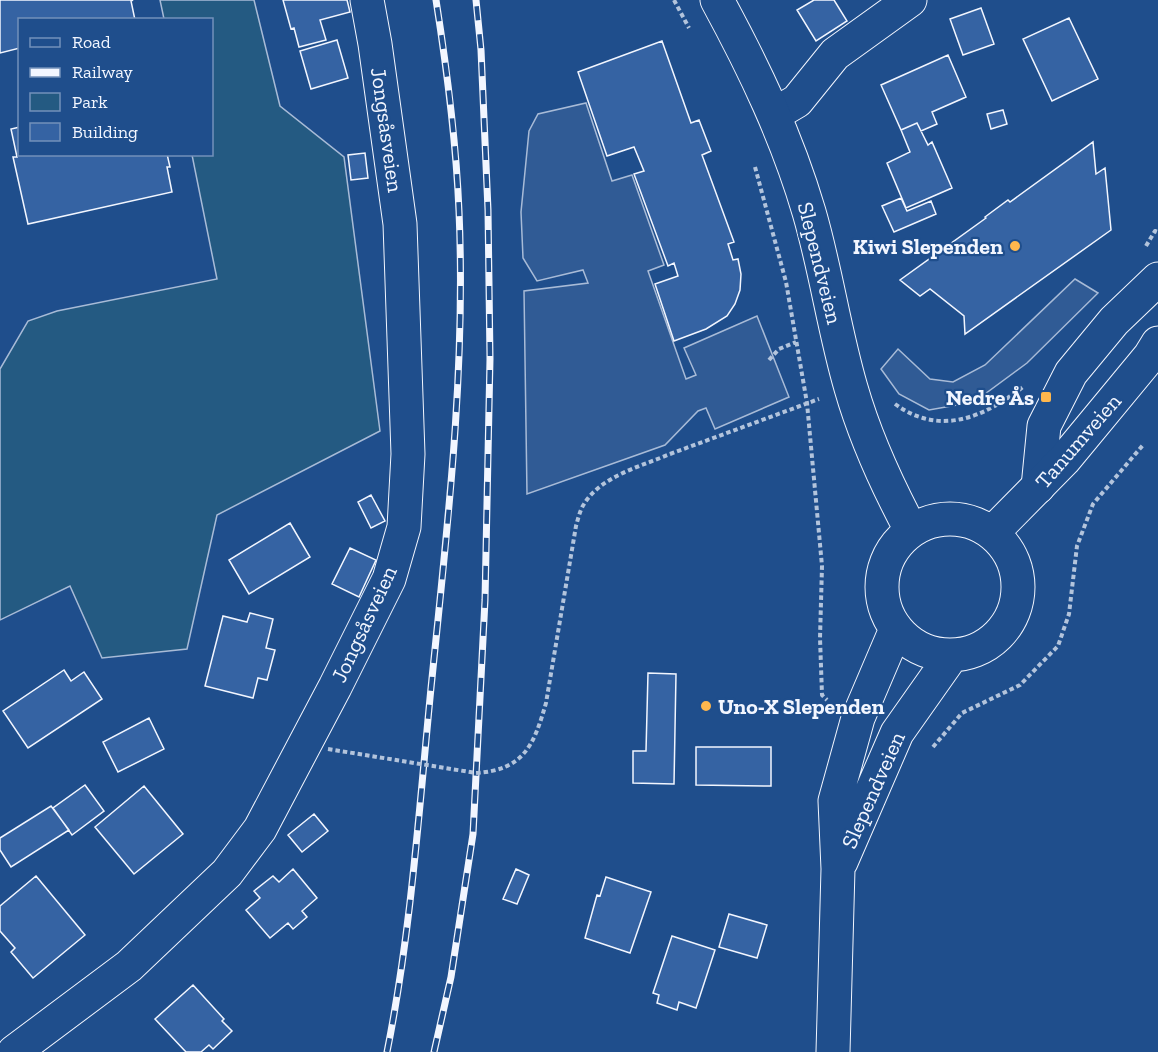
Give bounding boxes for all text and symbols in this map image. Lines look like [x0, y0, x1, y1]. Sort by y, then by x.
legend [18, 18, 213, 156]
text: Road [72, 31, 111, 53]
text: Railway [72, 61, 134, 83]
street label: Jongsåsveien [365, 66, 409, 194]
text: Park [72, 91, 108, 113]
text: Building [72, 121, 138, 143]
street label: Slependveien [792, 199, 848, 327]
place label: Kiwi Slependen [853, 233, 1003, 260]
marker: Kiwi Slependen [1008, 239, 1022, 253]
place label: Nedre Ås [946, 384, 1034, 411]
street label: Tanumveien [1029, 388, 1127, 494]
marker: Nedre Ås [1039, 390, 1053, 404]
street label: Jongsåsveien [325, 561, 403, 687]
place label: Uno-X Slependen [718, 693, 884, 720]
marker: Uno-X Slependen [699, 699, 713, 713]
street label: Slependveien [835, 727, 911, 853]

